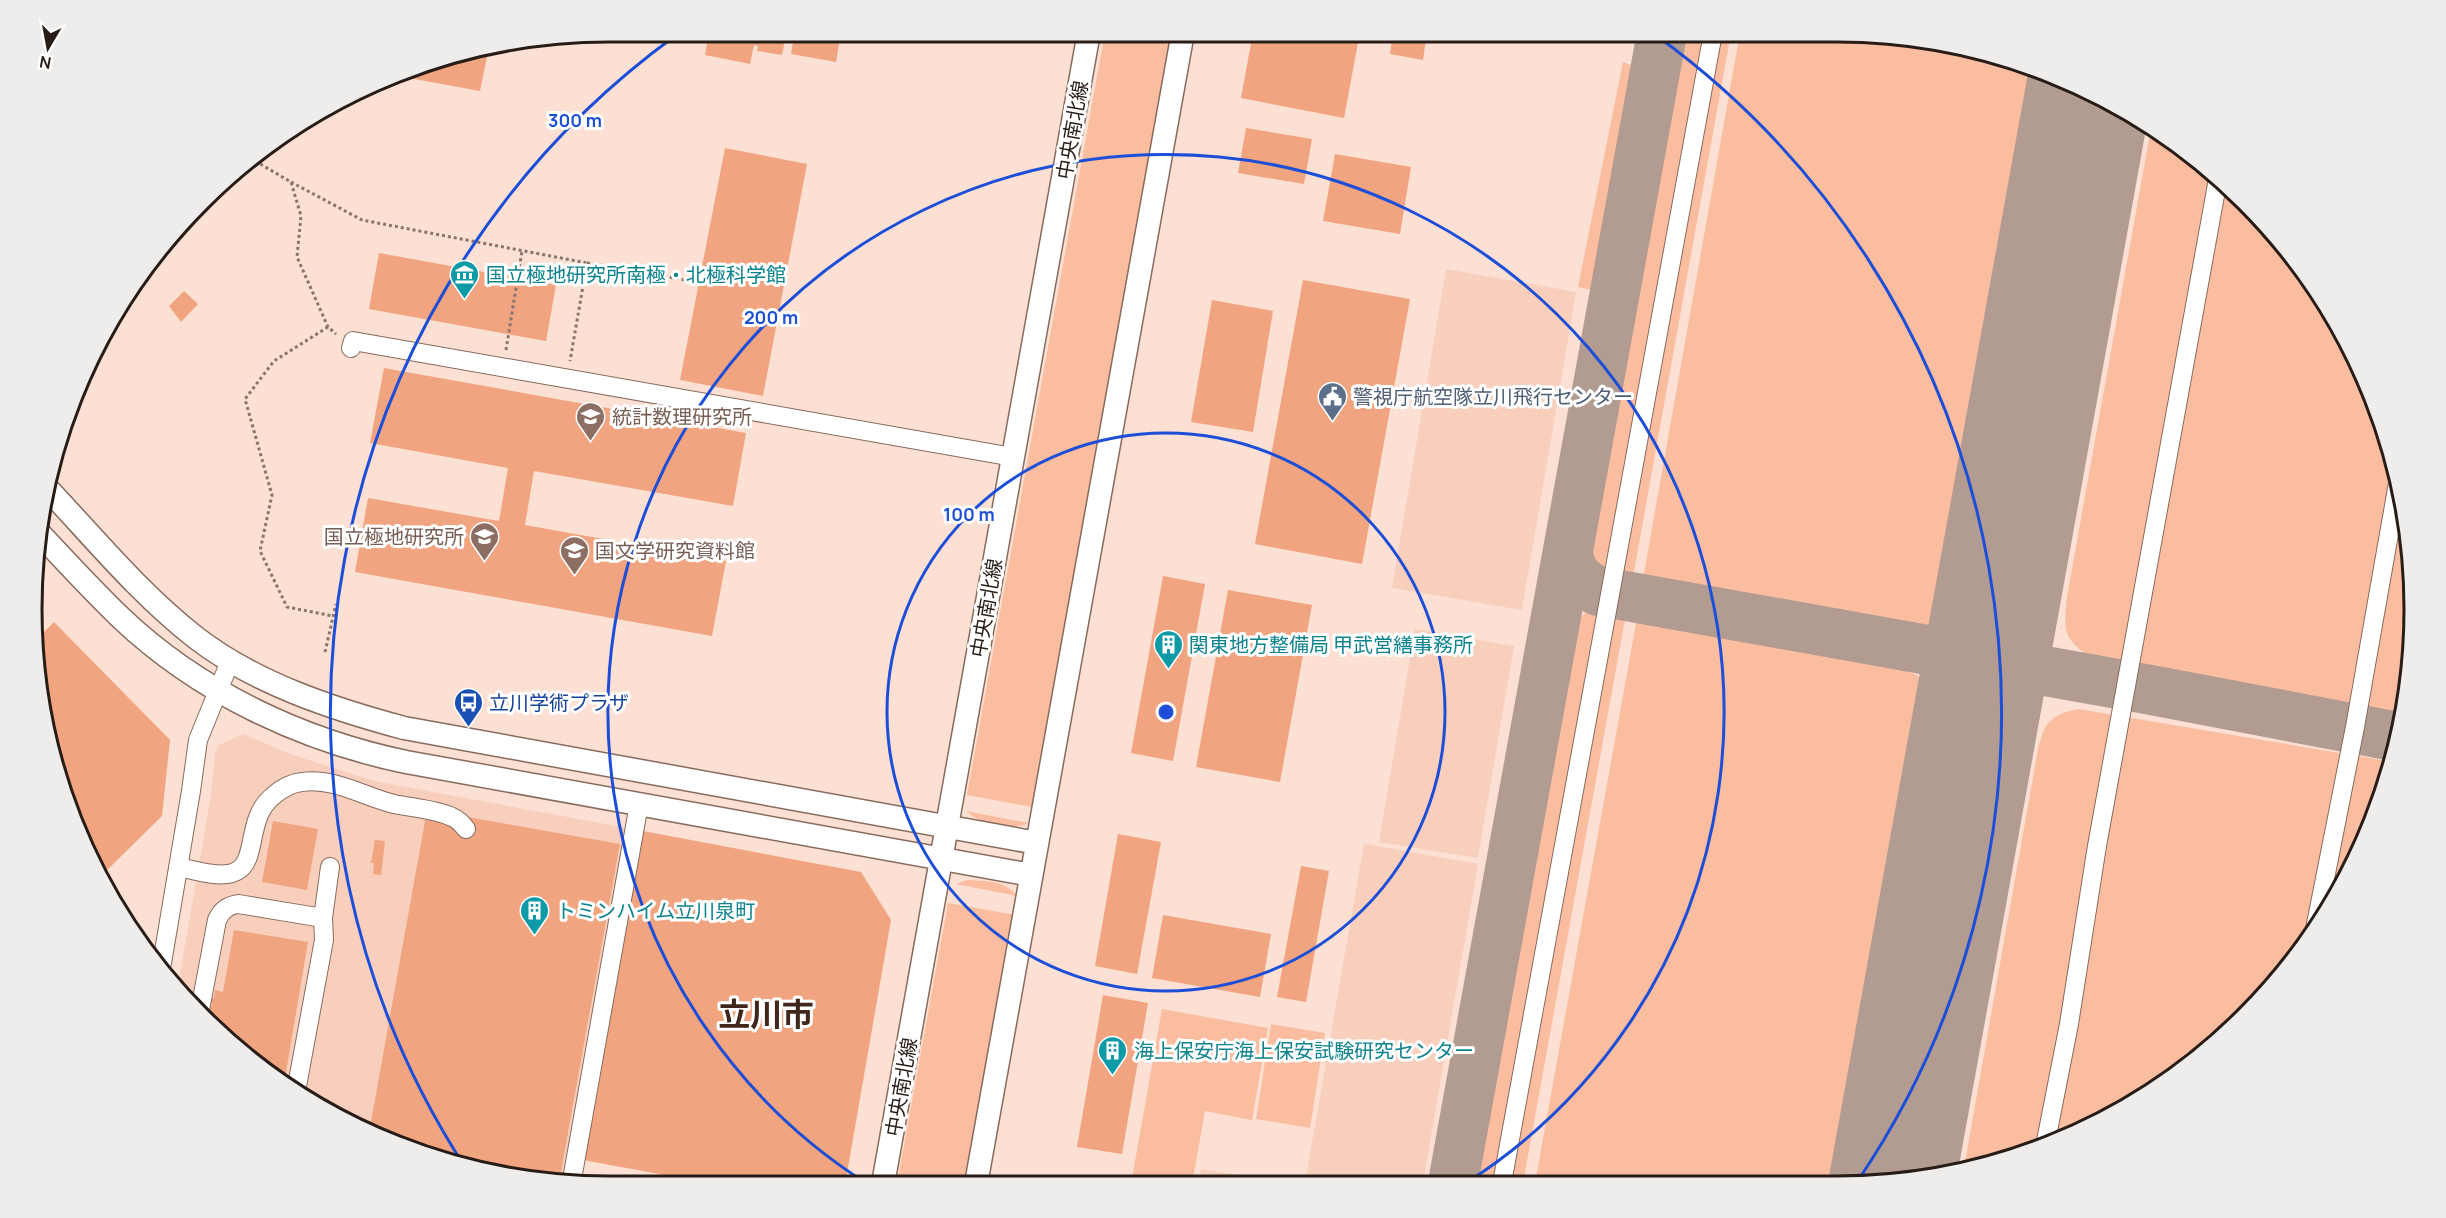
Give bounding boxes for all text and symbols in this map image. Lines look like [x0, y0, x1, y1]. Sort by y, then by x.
north arrow [18, 18, 78, 78]
text: N [38, 51, 53, 75]
street label: 中央南北線 [1050, 78, 1094, 182]
text: 300 m [548, 108, 602, 132]
museum icon: 国立極地研究所南極・北極科学館 [449, 258, 481, 300]
place label: 国立極地研究所南極・北極科学館 [486, 261, 786, 288]
text: 200 m [744, 305, 798, 329]
public building icon: 警視庁航空隊立川飛行センター [1316, 380, 1348, 422]
place label: 警視庁航空隊立川飛行センター [1353, 383, 1633, 410]
school or university icon: 統計数理研究所 [575, 400, 607, 442]
place label: 統計数理研究所 [612, 403, 752, 430]
text: 100 m [943, 502, 995, 526]
school or university icon: 国立極地研究所 [469, 520, 501, 562]
place label: 国立極地研究所 [324, 523, 464, 550]
school or university icon: 国文学研究資料館 [558, 534, 590, 576]
place label: 国文学研究資料館 [595, 537, 755, 564]
street label: 中央南北線 [964, 556, 1008, 660]
building icon: 関東地方整備局 甲武営繕事務所 [1152, 628, 1184, 670]
place label: 関東地方整備局 甲武営繕事務所 [1189, 631, 1473, 658]
bus stop icon: 立川学術プラザ [452, 686, 484, 728]
place label: 立川学術プラザ [489, 689, 629, 716]
centre of rings [1156, 702, 1176, 722]
building icon: トミンハイム立川泉町 [519, 894, 551, 936]
place label: トミンハイム立川泉町 [556, 897, 755, 924]
district label: 立川市 [718, 992, 814, 1036]
building icon: 海上保安庁海上保安試験研究センター [1097, 1034, 1129, 1076]
street label: 中央南北線 [879, 1035, 923, 1139]
place label: 海上保安庁海上保安試験研究センター [1134, 1037, 1474, 1064]

